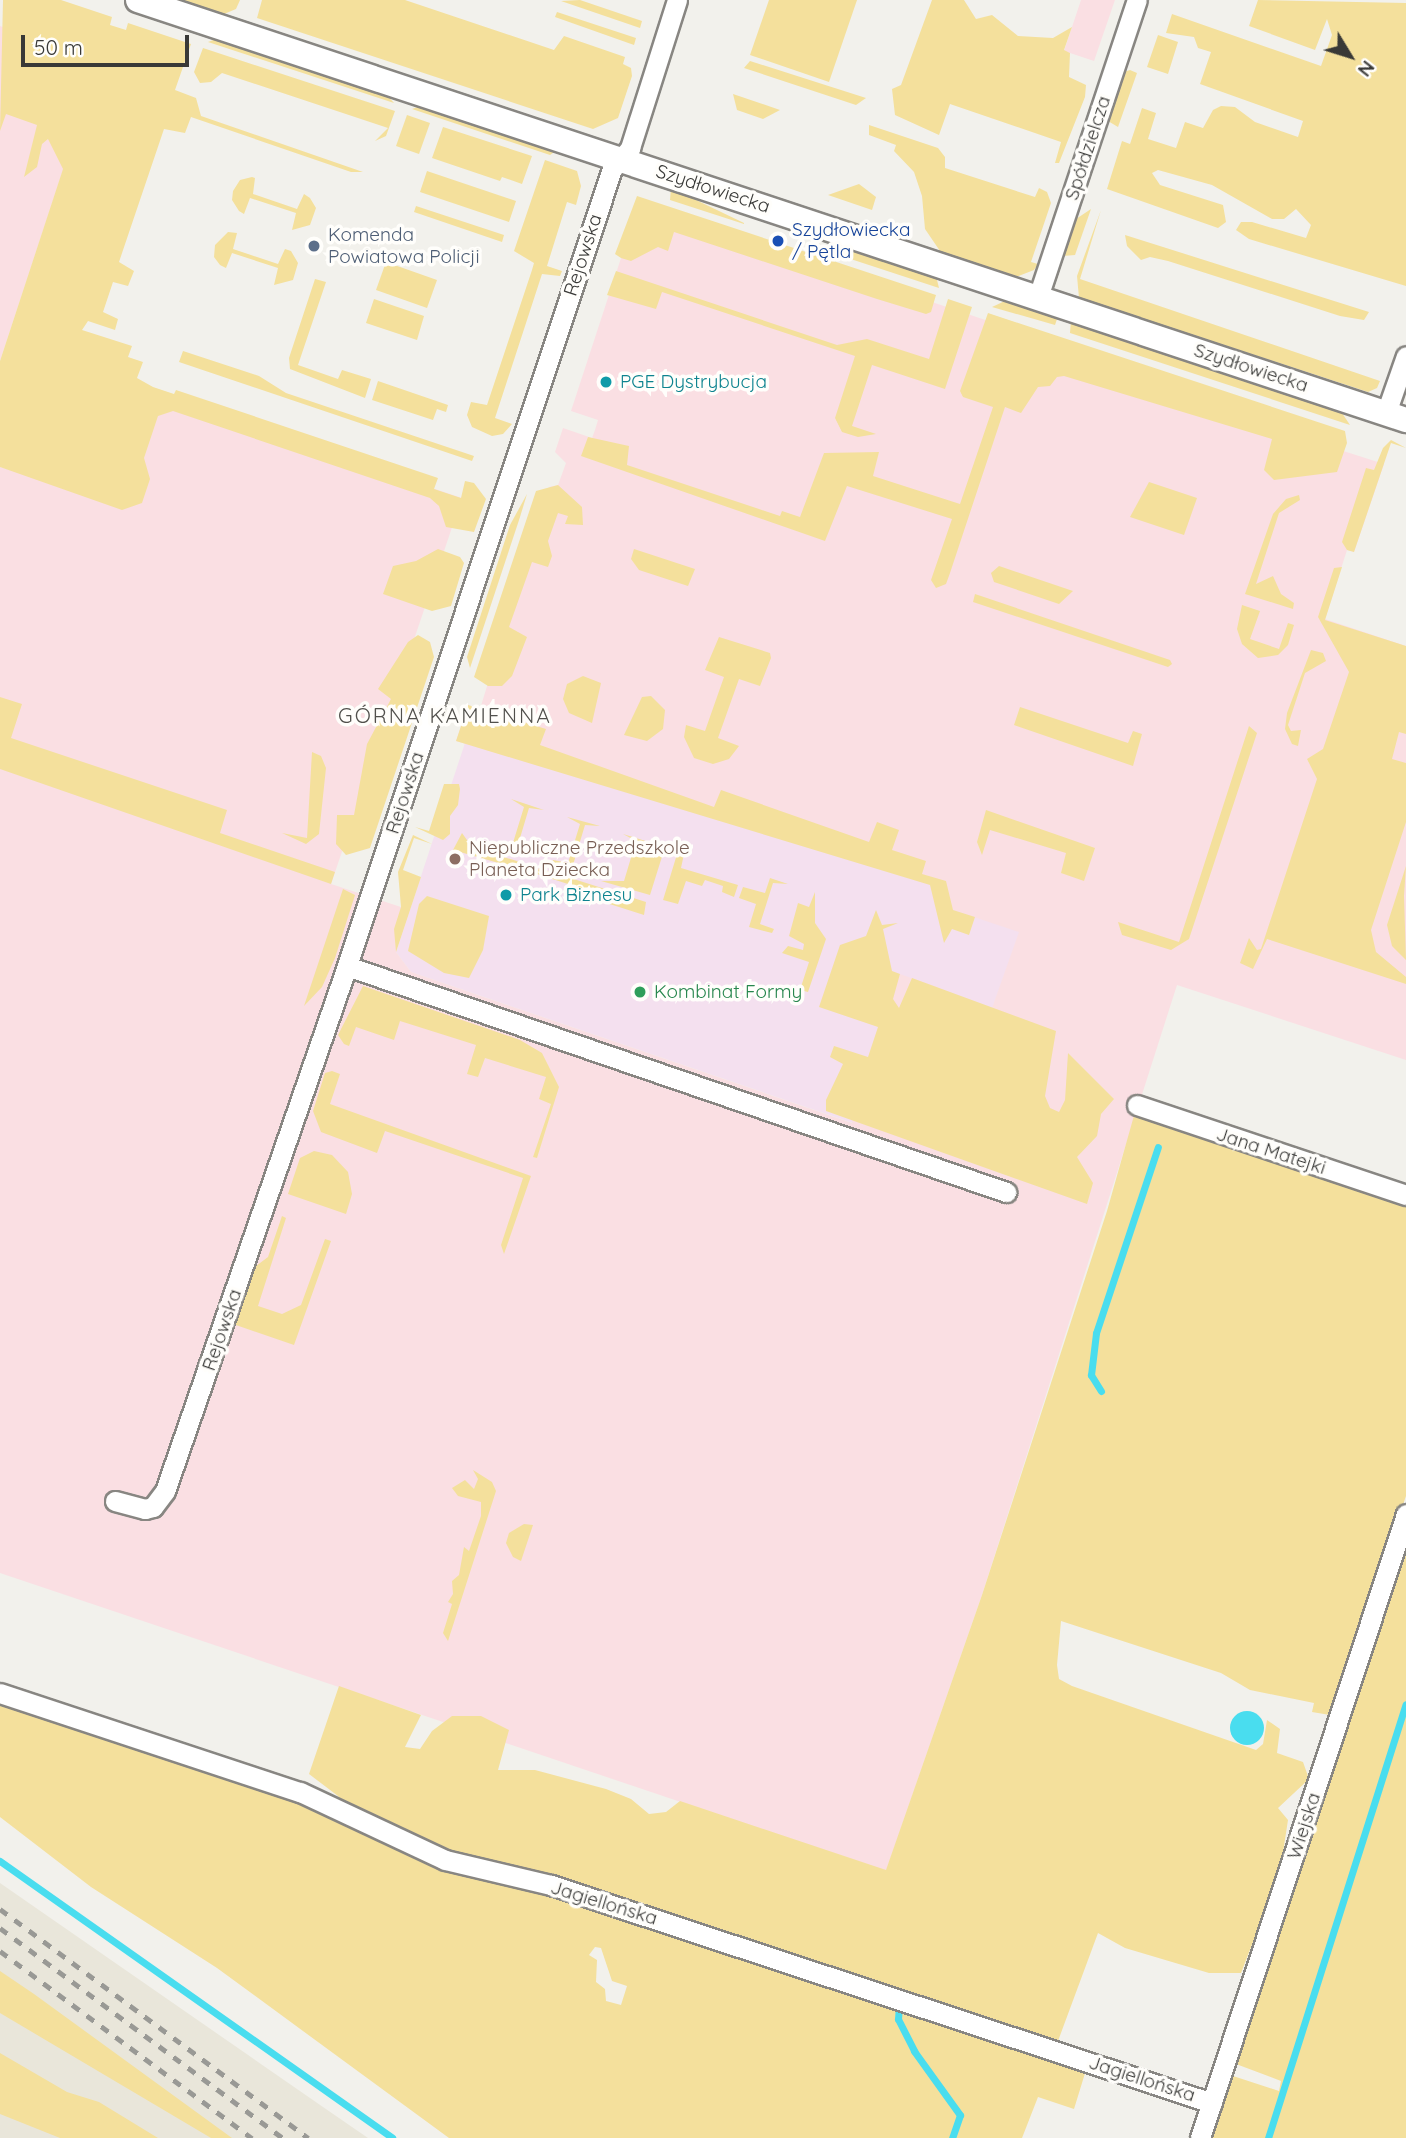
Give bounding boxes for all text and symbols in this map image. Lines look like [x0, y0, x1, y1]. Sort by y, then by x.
scale bar [24, 21, 192, 65]
north arrow [1315, 21, 1385, 91]
text: 50 m [34, 34, 83, 60]
text: N [1353, 56, 1380, 82]
street label: Spółdzielcza [1060, 93, 1116, 203]
street label: Szydłowiecka [653, 160, 773, 218]
street label: Rejowska [559, 211, 607, 299]
place label: Szydłowiecka / Pętla [792, 219, 910, 263]
place label: Komenda Powiatowa Policji [328, 224, 479, 268]
marker: Szydłowiecka / Pętla [770, 233, 786, 249]
marker: Komenda Powiatowa Policji [306, 238, 322, 254]
street label: Szydłowiecka [1191, 339, 1311, 397]
place label: PGE Dystrybucja [620, 371, 767, 393]
marker: PGE Dystrybucja [598, 374, 614, 390]
district label: GÓRNA KAMIENNA [340, 702, 550, 728]
street label: Rejowska [381, 749, 429, 837]
place label: Niepubliczne Przedszkole Planeta Dziecka [469, 837, 690, 881]
marker: Niepubliczne Przedszkole Planeta Dziecka [447, 851, 463, 867]
place label: Park Biznesu [520, 884, 632, 906]
marker: Park Biznesu [498, 887, 514, 903]
place label: Kombinat Formy [654, 981, 802, 1003]
marker: Kombinat Formy [632, 984, 648, 1000]
street label: Jana Matejki [1213, 1123, 1329, 1179]
street label: Rejowska [197, 1286, 247, 1374]
street label: Wiejska [1283, 1790, 1325, 1862]
street label: Jagiellońska [548, 1876, 660, 1930]
street label: Jagiellońska [1086, 2051, 1198, 2107]

